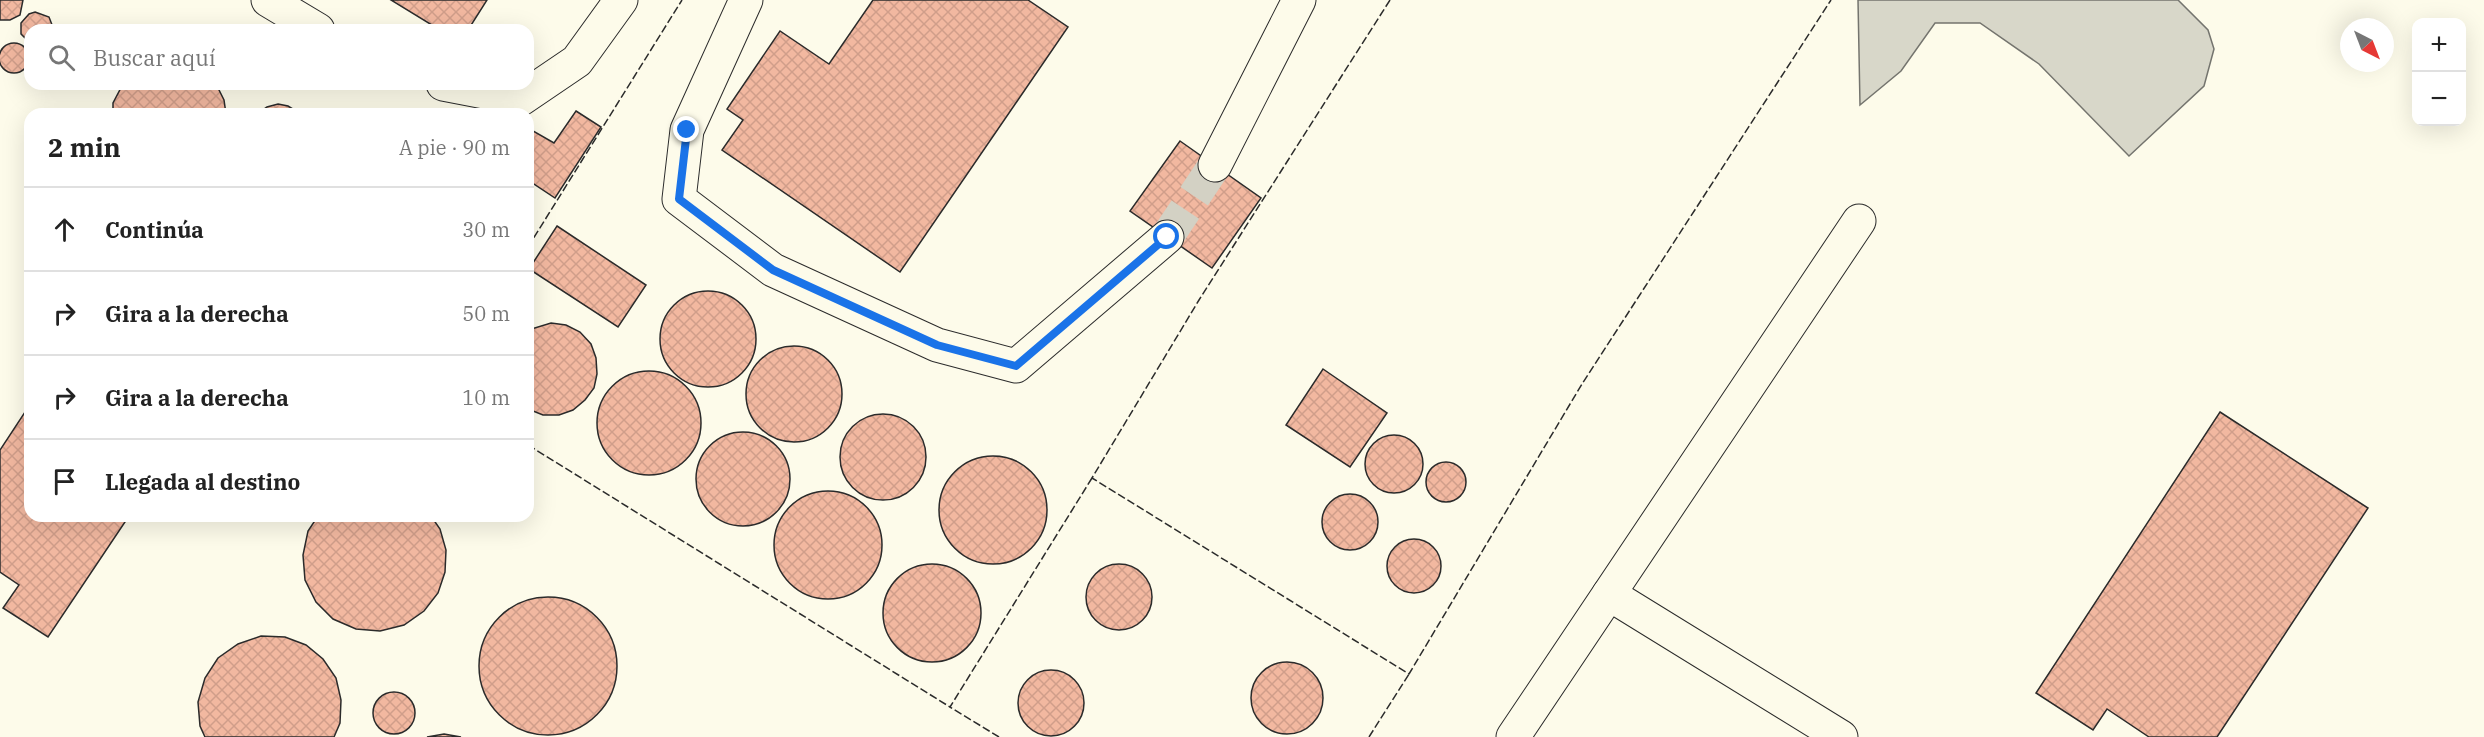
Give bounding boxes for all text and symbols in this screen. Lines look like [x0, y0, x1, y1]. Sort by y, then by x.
north arrow [2340, 18, 2394, 72]
map controls [2412, 18, 2466, 126]
button: + [2412, 18, 2466, 72]
search box [24, 24, 534, 90]
icon: search [45, 41, 78, 74]
text: Buscar aquí [93, 43, 216, 72]
button: − [2412, 72, 2466, 126]
route end [673, 116, 699, 142]
text: 2 min [48, 130, 121, 164]
text: A pie · 90 m [399, 134, 510, 161]
icon: ahead [48, 213, 81, 246]
text: Continúa [105, 215, 204, 244]
text: 30 m [462, 216, 510, 243]
route start [1153, 223, 1179, 249]
icon: right [48, 297, 81, 330]
text: Gira a la derecha [105, 299, 289, 328]
text: 50 m [462, 300, 510, 327]
icon: right [48, 381, 81, 414]
text: Gira a la derecha [105, 383, 289, 412]
text: 10 m [462, 384, 510, 411]
icon: arrive [48, 465, 81, 498]
text: Llegada al destino [105, 467, 300, 496]

